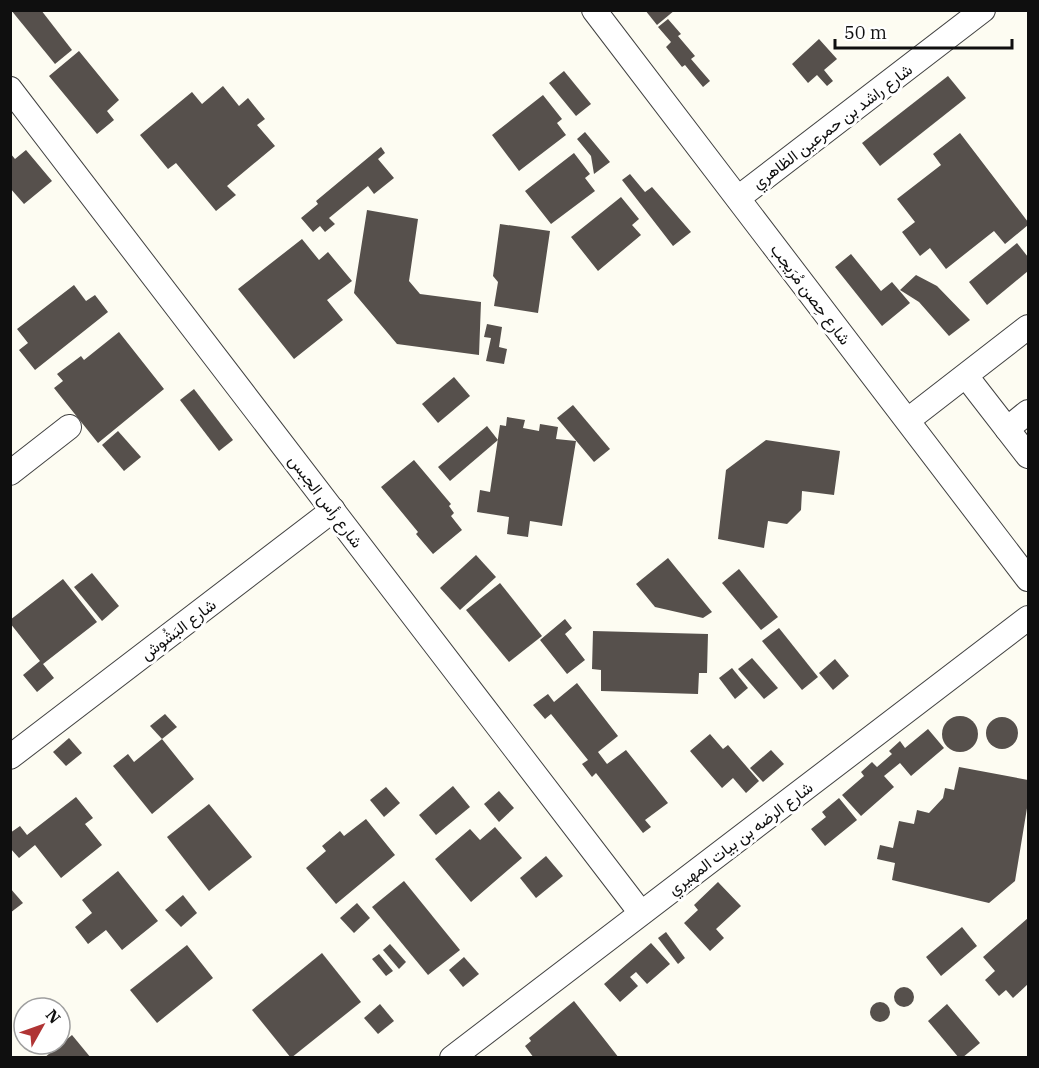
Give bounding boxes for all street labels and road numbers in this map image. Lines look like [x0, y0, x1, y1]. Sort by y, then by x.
street label: شارع راشد بن حمرعين الظاهري [748, 59, 918, 196]
street label: شارع حِصن مُرَيجب [765, 240, 855, 350]
street label: شارع رأس الجبس [283, 451, 367, 553]
street label: شارع البَشُوش [136, 594, 221, 665]
street label: شارع الرضه بن بيات المهيري [664, 777, 819, 902]

